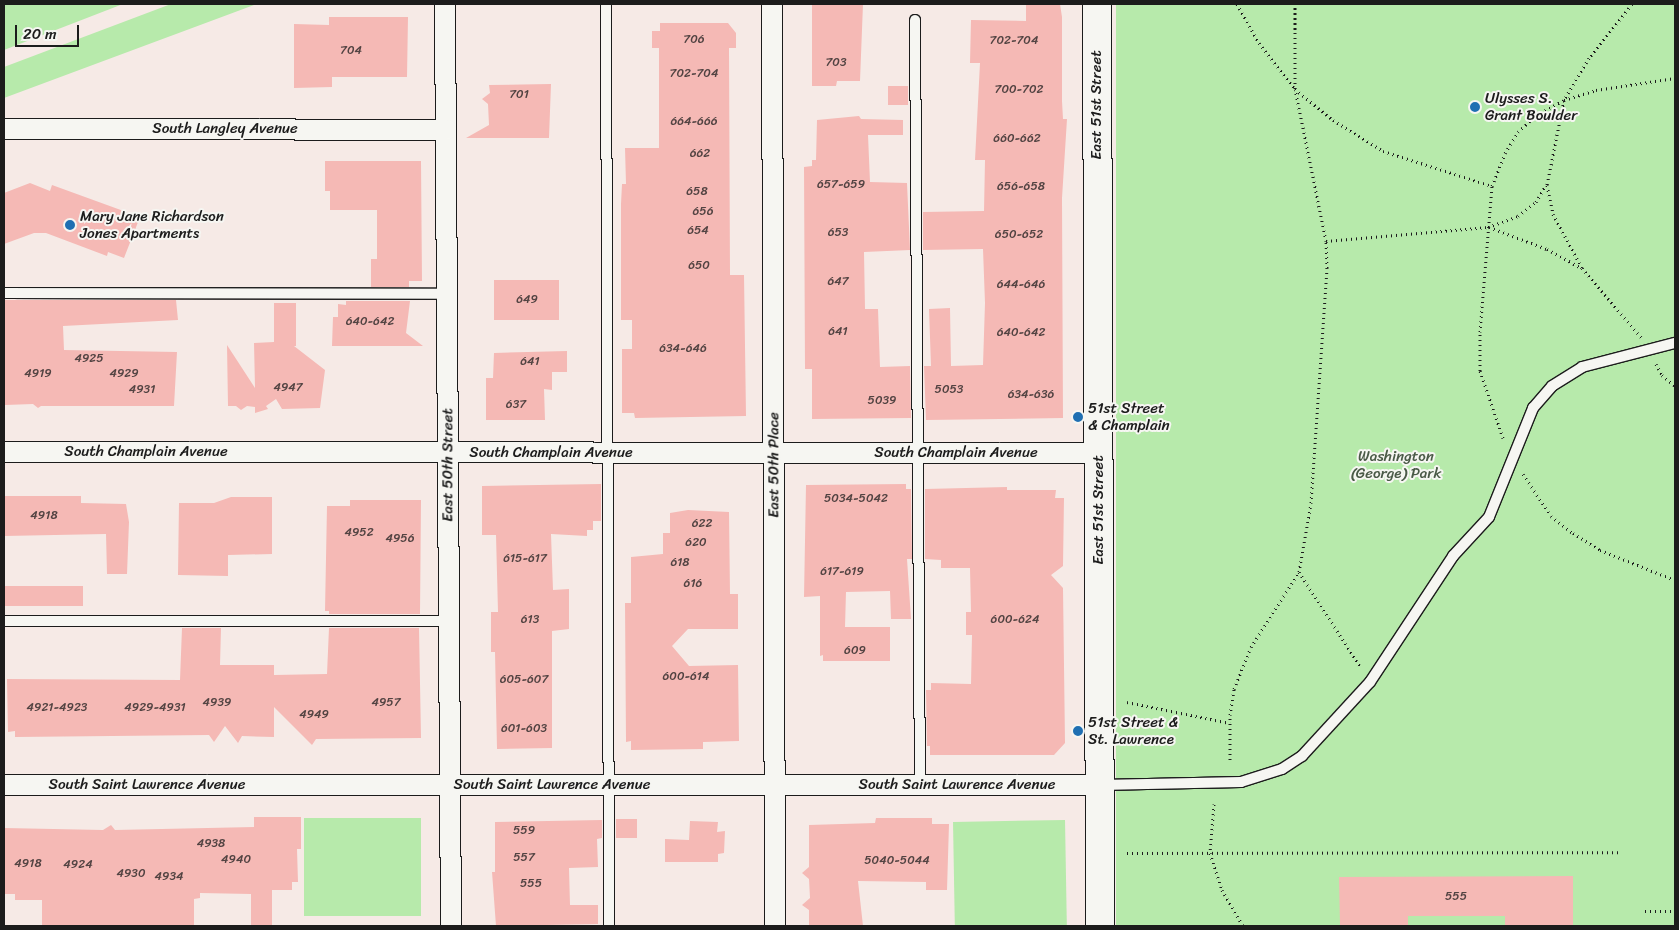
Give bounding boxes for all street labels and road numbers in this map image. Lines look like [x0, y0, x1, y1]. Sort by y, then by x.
street label: East 51st Street [1088, 50, 1106, 160]
street label: South Langley Avenue [152, 120, 298, 138]
street label: East 50th Street [439, 408, 457, 522]
street label: East 50th Place [765, 412, 783, 518]
street label: South Champlain Avenue [64, 443, 228, 461]
street label: South Champlain Avenue [469, 444, 633, 462]
street label: South Champlain Avenue [874, 444, 1038, 462]
street label: East 51st Street [1090, 455, 1108, 565]
street label: South Saint Lawrence Avenue [49, 776, 245, 794]
street label: South Saint Lawrence Avenue [454, 776, 650, 794]
street label: South Saint Lawrence Avenue [859, 776, 1055, 794]

